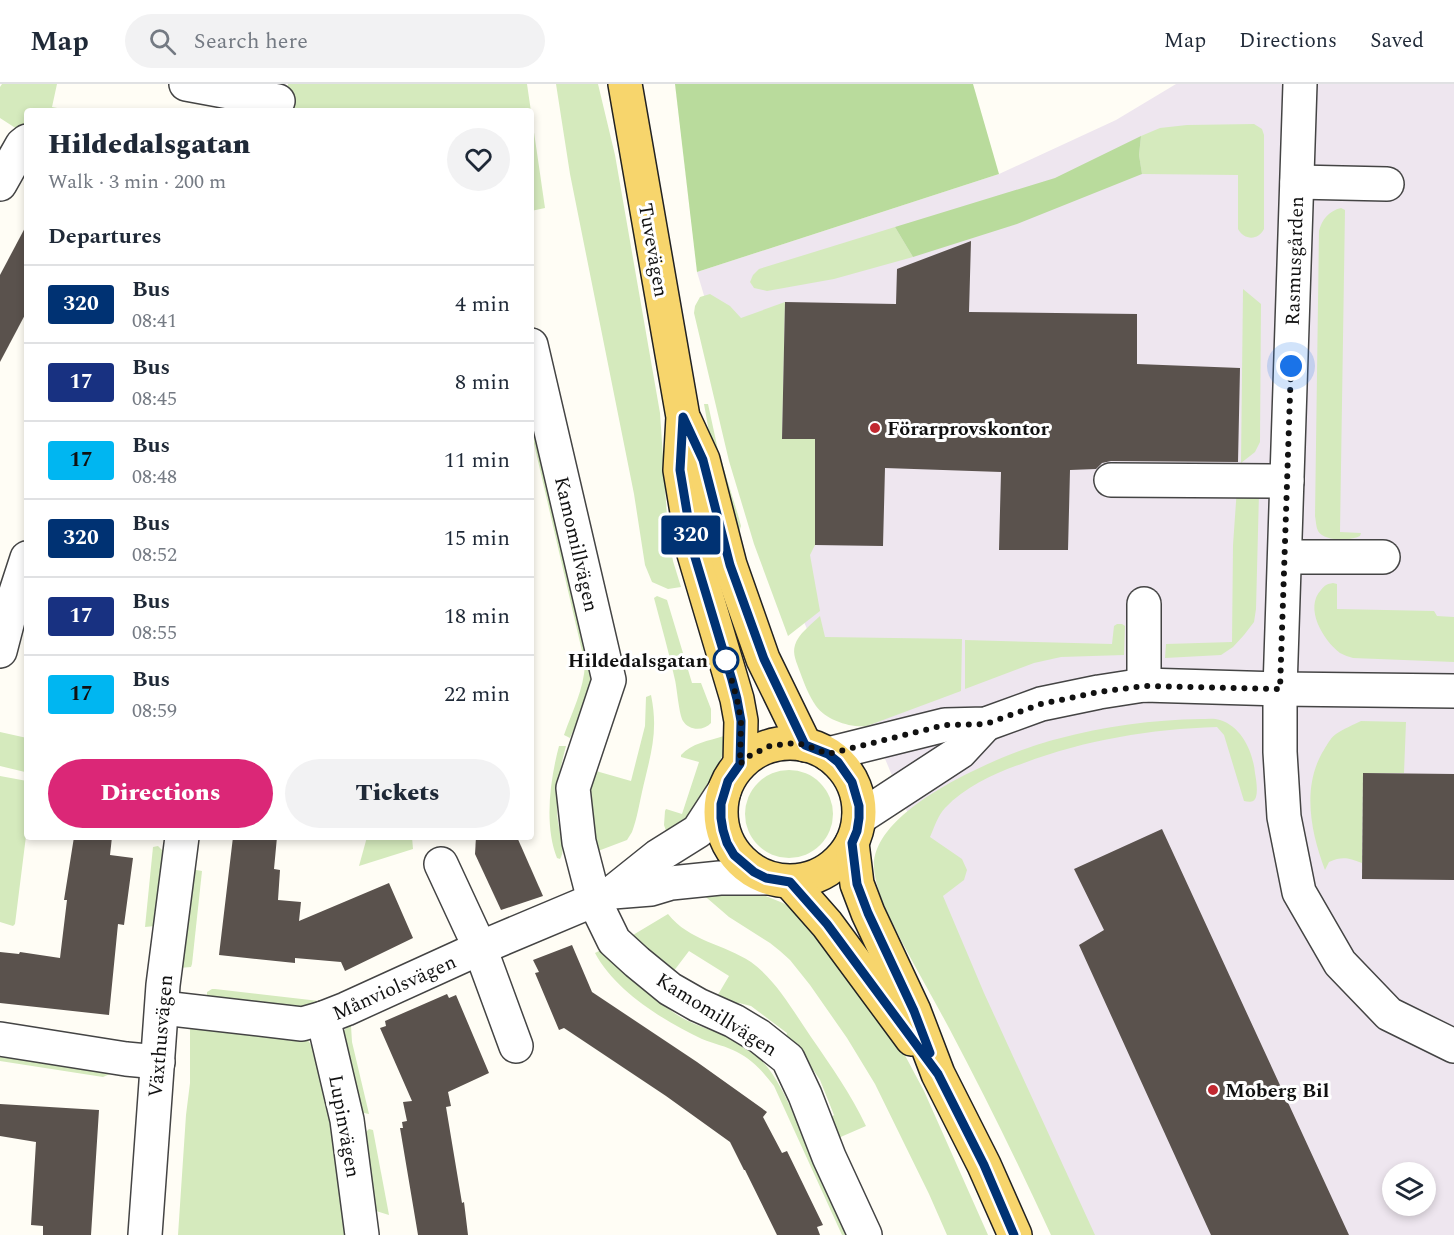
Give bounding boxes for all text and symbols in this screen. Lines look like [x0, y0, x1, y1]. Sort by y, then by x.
search box [125, 14, 545, 68]
text: Map [30, 20, 89, 63]
icon: search [146, 25, 179, 58]
text: Search here [194, 25, 308, 58]
text: Map [1164, 25, 1206, 57]
text: Directions [1239, 25, 1337, 57]
text: Saved [1370, 25, 1424, 57]
text: Hildedalsgatan [48, 123, 250, 166]
button: heart [447, 128, 510, 191]
text: Walk · 3 min · 200 m [48, 167, 226, 197]
street label: Rasmusgården [1278, 196, 1312, 326]
street label: Tuvevägen [630, 201, 676, 300]
text: Departures [48, 220, 162, 253]
text: Bus [132, 273, 170, 306]
text: 320 [63, 288, 99, 320]
text: 4 min [455, 288, 510, 321]
text: 08:41 [132, 306, 177, 336]
text: Bus [132, 351, 170, 384]
your location [1276, 351, 1306, 381]
text: 17 [69, 366, 93, 398]
text: 8 min [455, 366, 510, 399]
text: 08:45 [132, 384, 177, 414]
place label: Förarprovskontor [887, 414, 1050, 444]
marker: Förarprovskontor [868, 421, 882, 435]
text: Bus [132, 429, 170, 462]
text: 17 [69, 444, 93, 476]
text: 11 min [444, 444, 510, 477]
text: 08:48 [132, 462, 177, 492]
street label: Kamomillvägen [546, 474, 606, 615]
text: Bus [132, 507, 170, 540]
line badge: 320 [656, 516, 726, 554]
text: 320 [673, 519, 709, 551]
text: 320 [63, 522, 99, 554]
text: 15 min [444, 522, 510, 555]
text: 08:52 [132, 540, 177, 570]
text: Bus [132, 585, 170, 618]
text: 17 [69, 600, 93, 632]
text: 18 min [444, 600, 510, 633]
text: 08:55 [132, 618, 177, 648]
place label: Hildedalsgatan [568, 646, 708, 676]
marker: Hildedalsgatan [713, 647, 739, 673]
text: Bus [132, 663, 170, 696]
text: 17 [69, 678, 93, 710]
text: 22 min [444, 678, 510, 711]
text: 08:59 [132, 696, 177, 726]
button: Directions [48, 759, 273, 828]
button: Tickets [285, 759, 510, 828]
street label: Månviolsvägen [328, 947, 461, 1029]
street label: Kamomillvägen [650, 966, 783, 1064]
street label: Växthusvägen [141, 973, 181, 1099]
street label: Lupinvägen [320, 1072, 368, 1180]
place label: Moberg Bil [1225, 1076, 1329, 1106]
marker: Moberg Bil [1206, 1083, 1220, 1097]
map controls [1382, 1162, 1436, 1216]
button: layers [1382, 1162, 1436, 1216]

